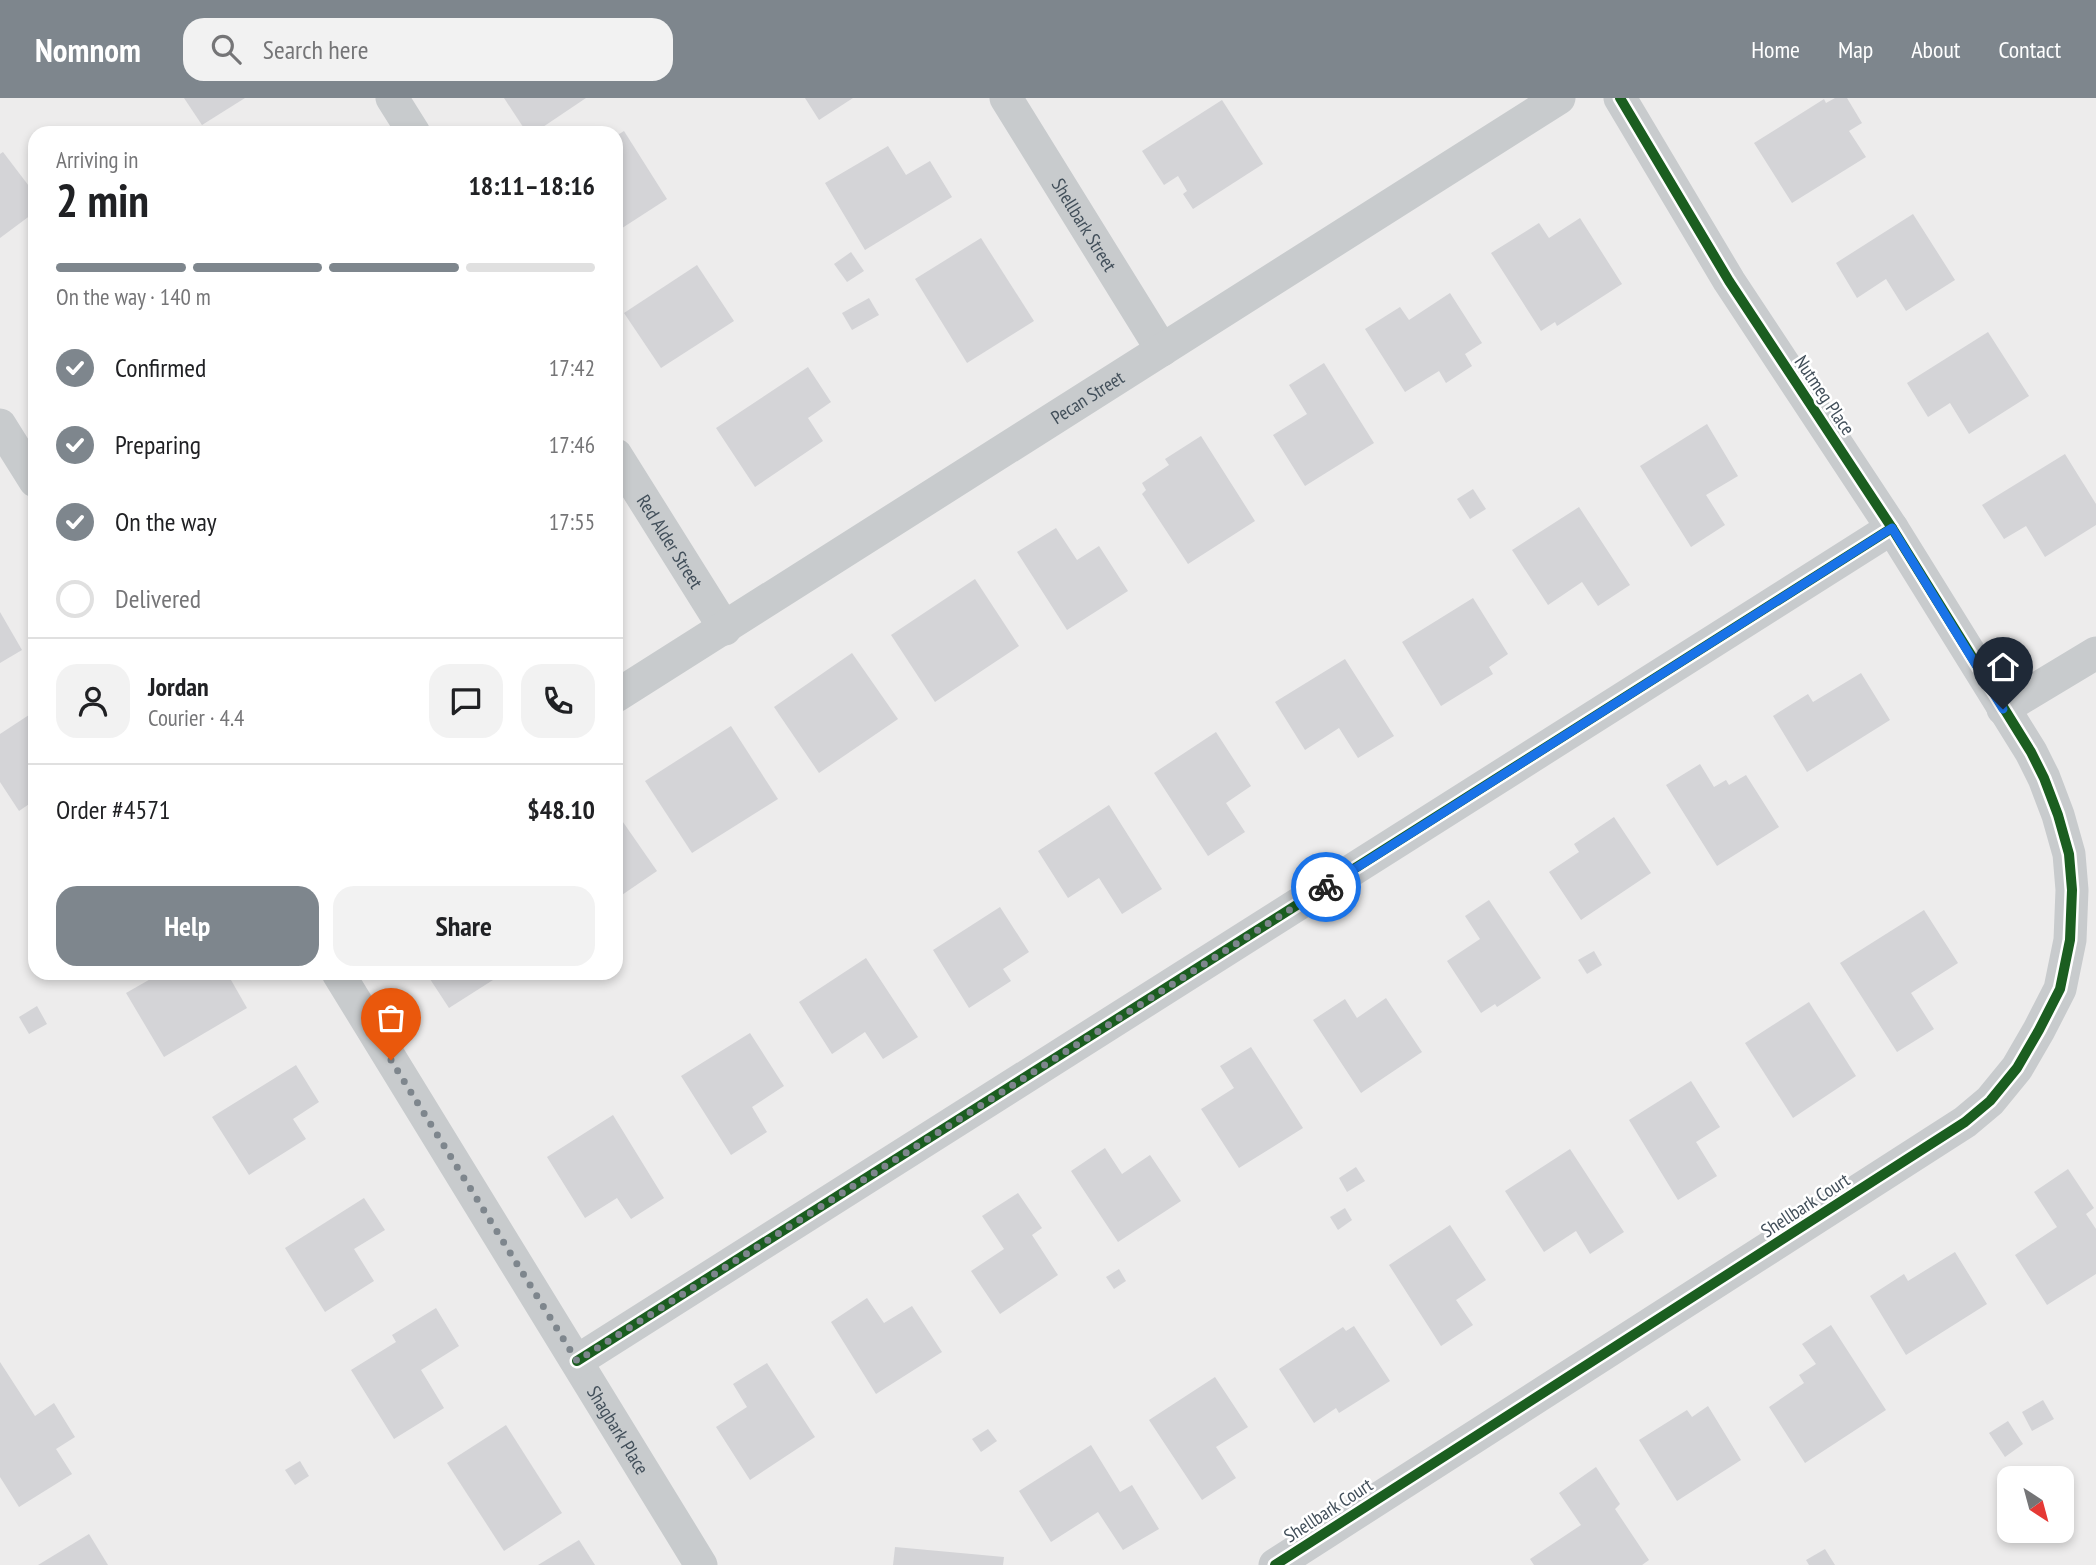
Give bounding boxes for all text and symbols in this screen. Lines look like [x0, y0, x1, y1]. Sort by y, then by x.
search box [183, 18, 673, 81]
text: Nomnom [35, 28, 141, 71]
icon: search [207, 30, 245, 68]
text: Search here [263, 33, 368, 66]
text: Home [1751, 34, 1800, 65]
text: Map [1838, 34, 1873, 65]
text: About [1911, 34, 1960, 65]
text: Contact [1998, 34, 2061, 65]
text: Arriving in [56, 145, 138, 174]
text: 18:11–18:16 [468, 169, 595, 202]
text: 2 min [56, 170, 149, 230]
street label: Shellbark Street [1047, 174, 1123, 276]
text: On the way · 140 m [56, 282, 211, 311]
icon: check [56, 349, 94, 387]
text: Confirmed [115, 351, 206, 384]
street label: Nutmeg Place [1790, 351, 1860, 440]
text: 17:42 [549, 353, 595, 382]
street label: Pecan Street [1046, 365, 1129, 429]
icon: check [56, 426, 94, 464]
text: Preparing [115, 428, 201, 461]
text: 17:46 [549, 430, 595, 459]
street label: Red Alder Street [632, 490, 709, 593]
icon: check [56, 503, 94, 541]
text: On the way [115, 505, 217, 538]
text: 17:55 [549, 507, 595, 536]
text: Delivered [115, 582, 201, 615]
pin [1973, 637, 2033, 709]
icon: home [1984, 648, 2022, 686]
button: person [56, 664, 130, 738]
button: chat [429, 664, 503, 738]
button: phone [521, 664, 595, 738]
text: Jordan [148, 670, 209, 703]
text: Courier · 4.4 [148, 703, 244, 732]
text: Order #4571 [56, 793, 171, 826]
text: $48.10 [527, 793, 595, 826]
courier [1291, 852, 1361, 922]
icon: bike [1307, 868, 1345, 906]
button: Help [56, 886, 319, 966]
button: Share [333, 886, 595, 966]
pin [361, 988, 421, 1060]
icon: bag [372, 999, 410, 1037]
street label: Shellbark Court [1756, 1167, 1854, 1242]
street label: Shagbark Place [582, 1381, 654, 1479]
north arrow [1997, 1466, 2074, 1544]
map controls [1997, 1466, 2074, 1543]
street label: Shellbark Court [1279, 1472, 1377, 1547]

